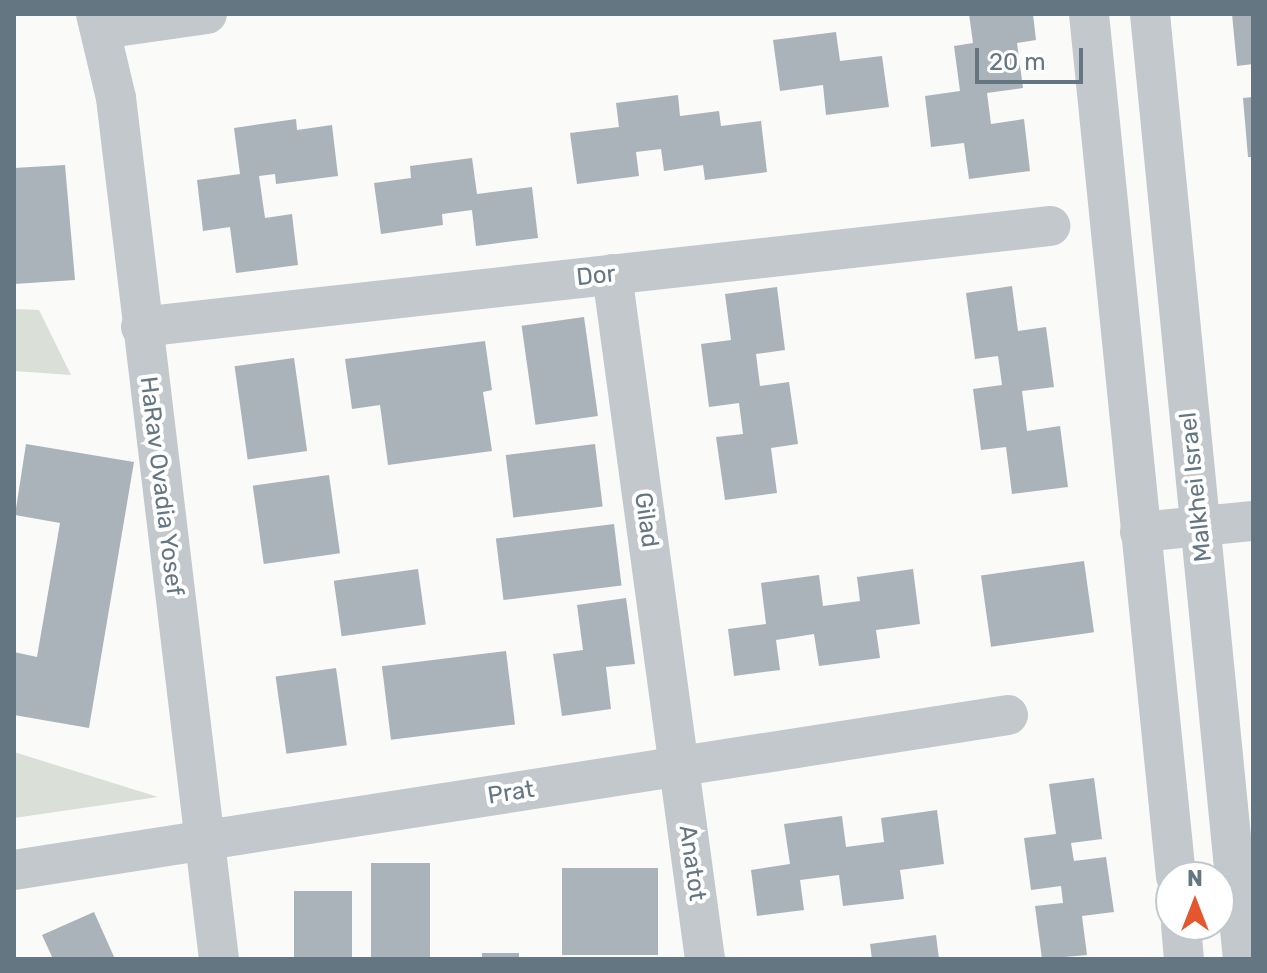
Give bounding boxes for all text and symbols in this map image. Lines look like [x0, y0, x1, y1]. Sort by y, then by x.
scale bar [979, 32, 1087, 82]
text: 20 m [989, 48, 1046, 76]
street label: Dor [575, 260, 617, 292]
street label: HaRav Ovadia Yosef [133, 374, 189, 598]
street label: Malkhei Israel [1174, 411, 1218, 563]
street label: Gilad [628, 491, 664, 549]
street label: Prat [486, 775, 536, 811]
street label: Anatot [672, 823, 712, 903]
north arrow [1155, 861, 1235, 941]
text: N [1187, 865, 1203, 892]

